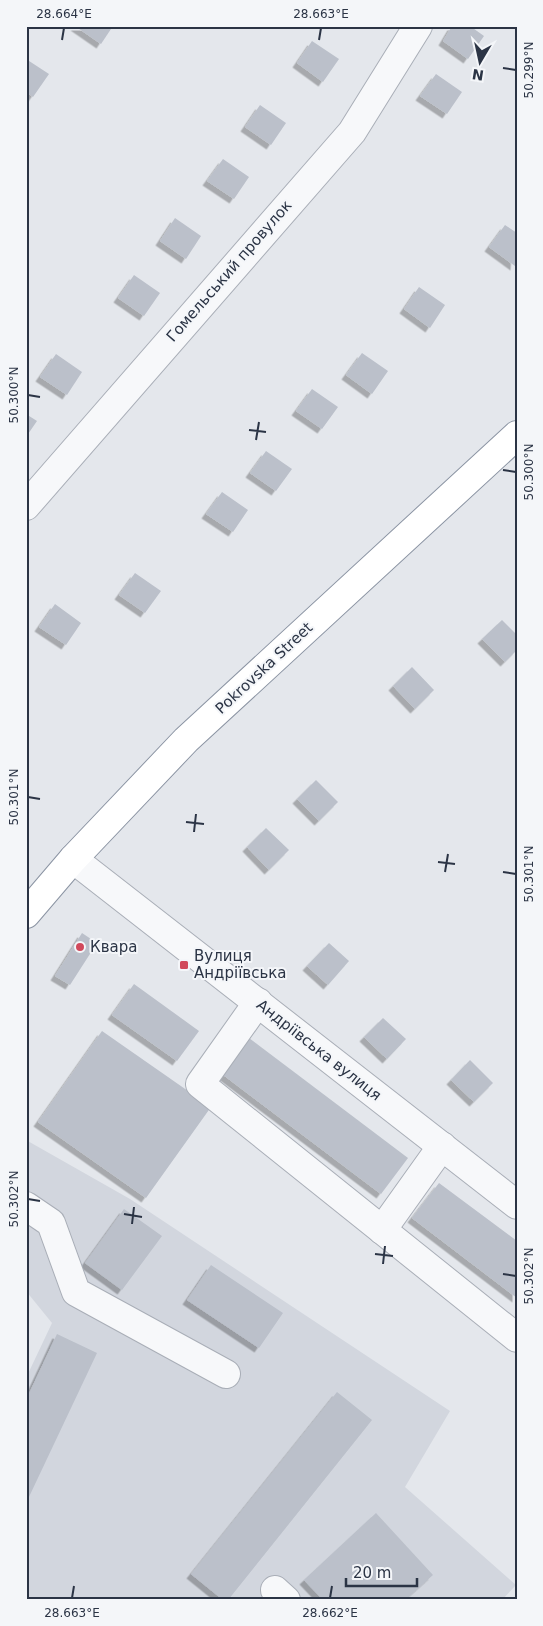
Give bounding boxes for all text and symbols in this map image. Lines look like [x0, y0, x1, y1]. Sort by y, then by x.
text: 28.664°E [36, 7, 92, 21]
text: 28.663°E [293, 7, 349, 21]
north arrow [456, 38, 506, 88]
text: 50.299°N [522, 42, 536, 98]
text: N [471, 66, 485, 84]
street label: Гомельський провулок [163, 197, 295, 345]
text: 50.300°N [7, 367, 21, 423]
text: 50.300°N [522, 444, 536, 500]
street label: Pokrovska Street [212, 618, 316, 718]
text: 50.301°N [7, 769, 21, 825]
text: 50.301°N [522, 846, 536, 902]
place label: Квара [90, 938, 137, 956]
marker: Квара [74, 941, 86, 953]
place label: Вулиця Андріївська [194, 947, 286, 982]
marker: Вулиця Андріївська [178, 959, 190, 971]
street label: Андріївська вулиця [253, 996, 385, 1104]
text: 50.302°N [7, 1171, 21, 1227]
text: 50.302°N [522, 1248, 536, 1304]
scale bar [346, 1556, 417, 1588]
text: 20 m [353, 1564, 391, 1582]
text: 28.663°E [44, 1606, 100, 1620]
text: 28.662°E [302, 1606, 358, 1620]

